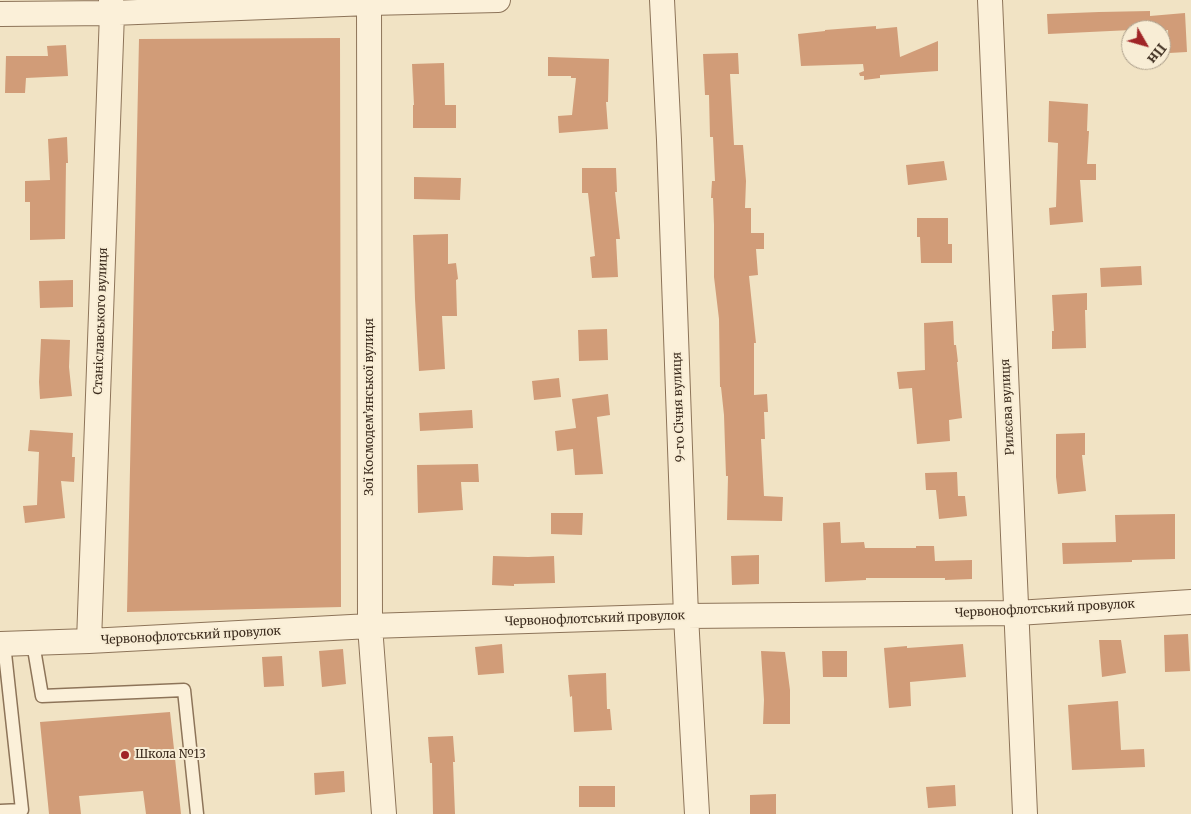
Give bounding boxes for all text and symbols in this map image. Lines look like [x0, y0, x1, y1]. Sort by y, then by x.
north arrow [1121, 20, 1171, 70]
text: Пн [1143, 40, 1171, 67]
street label: Станіславського вулиця [91, 247, 111, 395]
street label: Зої Космодем’янської вулиця [363, 318, 377, 496]
street label: 9-го Січня вулиця [670, 352, 688, 462]
street label: Рилєєва вулиця [998, 358, 1018, 456]
street label: Червонофлотський провулок [955, 597, 1135, 621]
street label: Червонофлотський провулок [505, 609, 685, 629]
street label: Червонофлотський провулок [101, 624, 281, 648]
place label: Школа №13 [135, 748, 206, 762]
marker: Школа №13 [119, 749, 131, 761]

